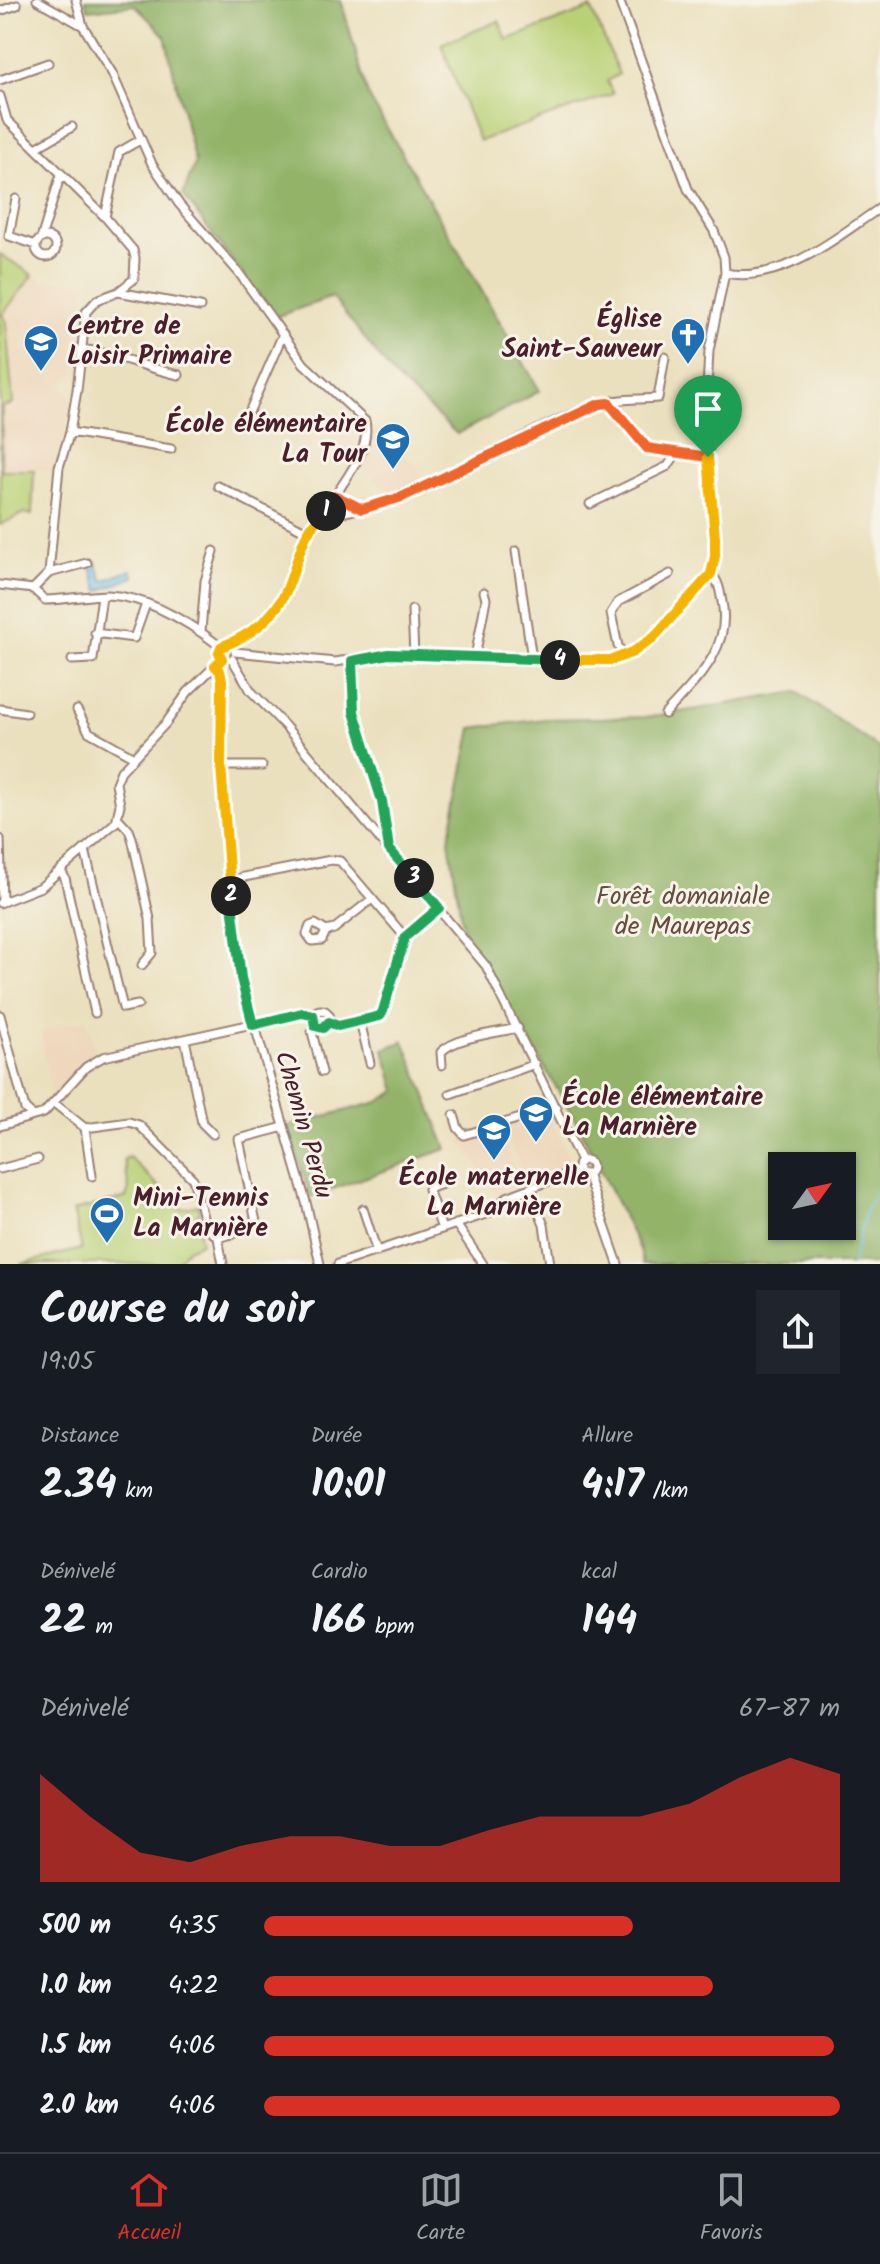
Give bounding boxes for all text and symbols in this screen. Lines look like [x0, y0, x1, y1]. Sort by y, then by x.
place label: Église Saint-Sauveur [502, 299, 664, 371]
place label: Centre de Loisir Primaire [67, 306, 232, 378]
church icon: Église Saint-Sauveur [669, 316, 707, 366]
school or university icon: Centre de Loisir Primaire [22, 323, 60, 373]
pin [674, 375, 742, 457]
icon: arrive [686, 387, 730, 431]
place label: École élémentaire La Tour [166, 404, 369, 476]
school or university icon: École élémentaire La Tour [374, 421, 412, 471]
pin: 1 [306, 491, 346, 531]
text: 1 [323, 493, 329, 528]
pin: 4 [540, 640, 580, 680]
text: 4 [554, 642, 566, 677]
pin: 3 [394, 858, 434, 898]
text: 3 [408, 860, 420, 895]
pin: 2 [211, 876, 251, 916]
park label: Forêt domaniale de Maurepas [596, 876, 770, 948]
text: 2 [225, 878, 237, 913]
street label: Chemin Perdu [262, 1046, 344, 1204]
place label: École élémentaire La Marnière [562, 1077, 764, 1149]
school or university icon: École élémentaire La Marnière [517, 1094, 555, 1144]
school or university icon: École maternelle La Marnière [475, 1112, 513, 1162]
north arrow [768, 1152, 856, 1240]
map controls [768, 1152, 856, 1240]
place label: École maternelle La Marnière [399, 1157, 590, 1229]
place label: Mini-Tennis La Marnière [133, 1178, 269, 1250]
sports icon: Mini-Tennis La Marnière [88, 1195, 126, 1245]
text: Course du soir [40, 1276, 314, 1346]
button: share [756, 1290, 840, 1374]
text: 19:05 [40, 1341, 94, 1383]
text: Distance [40, 1419, 119, 1454]
text: Durée [311, 1419, 362, 1454]
text: Allure [581, 1419, 633, 1454]
text: 2.34 [40, 1454, 116, 1518]
text: 10:01 [311, 1454, 386, 1518]
text: 4:17 [581, 1454, 644, 1518]
text: km [116, 1474, 153, 1509]
text: /km [644, 1474, 688, 1509]
text: Dénivelé [40, 1555, 115, 1590]
text: Cardio [311, 1555, 368, 1590]
text: kcal [581, 1555, 617, 1590]
text: 22 [40, 1590, 87, 1654]
text: 166 [311, 1590, 366, 1654]
text: 144 [581, 1590, 637, 1654]
text: m [87, 1610, 113, 1645]
text: bpm [366, 1610, 415, 1645]
text: Dénivelé [40, 1688, 129, 1730]
text: 67–87 m [739, 1688, 840, 1730]
text: 500 m [40, 1905, 111, 1947]
text: 4:35 [168, 1905, 218, 1947]
text: 1.0 km [40, 1965, 111, 2007]
text: 4:22 [168, 1965, 219, 2007]
text: 1.5 km [40, 2025, 111, 2067]
text: 4:06 [168, 2025, 216, 2067]
text: 2.0 km [40, 2085, 119, 2127]
text: 4:06 [168, 2085, 216, 2127]
tab: Accueil [117, 2168, 181, 2251]
tab: Carte [416, 2168, 465, 2251]
tab: Favoris [700, 2168, 763, 2251]

